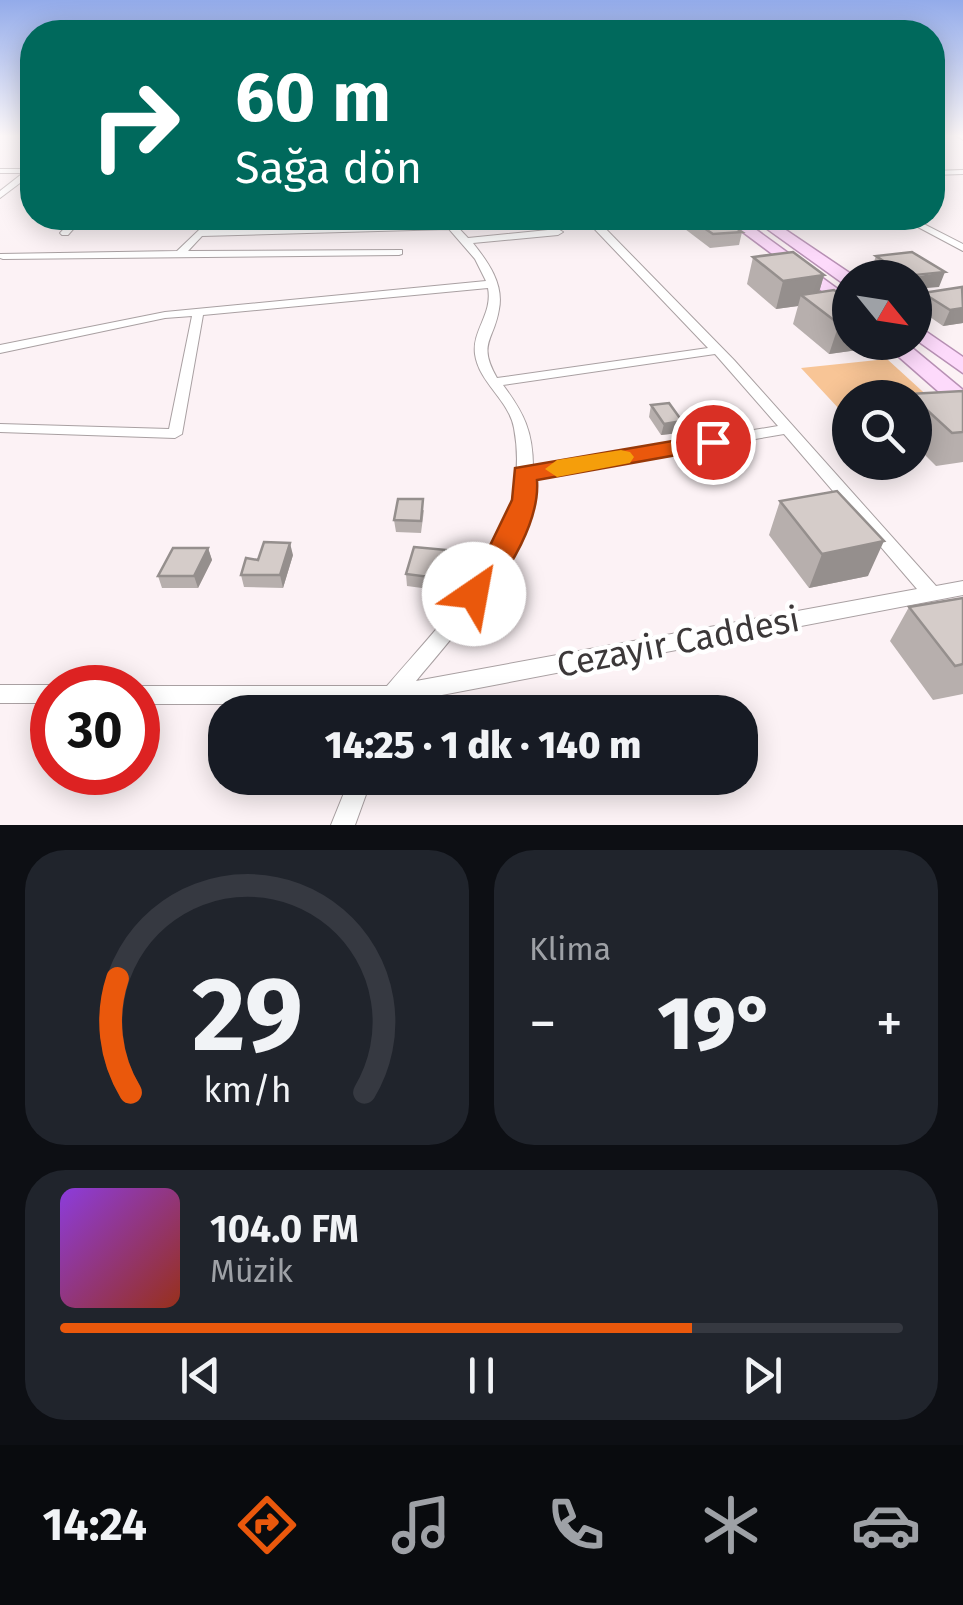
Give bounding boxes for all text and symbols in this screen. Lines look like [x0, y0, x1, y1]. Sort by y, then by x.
text: 60 m [235, 56, 391, 140]
icon: right [70, 60, 200, 190]
text: Sağa dön [235, 141, 422, 195]
north arrow [832, 260, 932, 360]
map controls [832, 260, 932, 480]
button: search [832, 380, 932, 480]
pin [671, 400, 756, 485]
icon: arrive [686, 415, 741, 470]
position arrow [422, 542, 526, 646]
street label: Cezayir Caddesi [553, 598, 803, 686]
speed limit sign: 30 [30, 665, 160, 795]
text: 14:25 · 1 dk · 140 m [325, 722, 641, 768]
text: Klima [529, 930, 611, 968]
text: 29 [192, 953, 302, 1078]
text: 19° [657, 979, 775, 1069]
text: − [529, 991, 557, 1057]
text: + [876, 991, 903, 1057]
text: km/h [203, 1069, 291, 1111]
text: 104.0 FM [210, 1206, 359, 1252]
text: Müzik [210, 1252, 293, 1290]
icon: previous [173, 1348, 228, 1403]
icon: pause [454, 1348, 509, 1403]
icon: next [735, 1348, 790, 1403]
icon: directions [232, 1490, 302, 1560]
icon: music [386, 1490, 456, 1560]
icon: phone [541, 1490, 611, 1560]
icon: climate [696, 1490, 766, 1560]
icon: car [851, 1490, 921, 1560]
text: 14:24 [42, 1498, 147, 1552]

